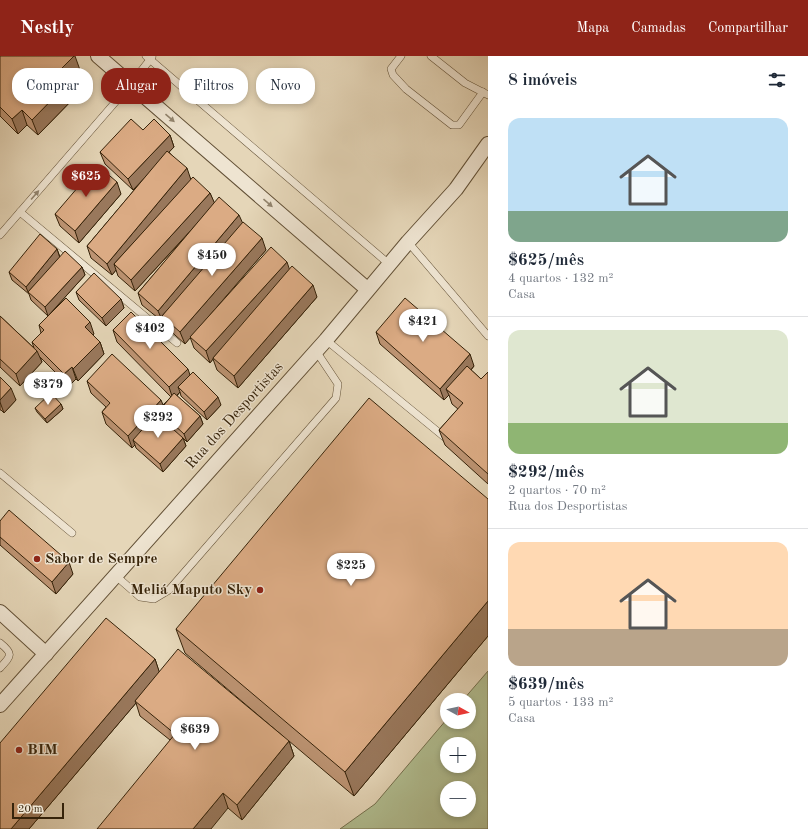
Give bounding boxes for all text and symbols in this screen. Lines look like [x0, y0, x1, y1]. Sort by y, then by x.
text: Nestly [20, 19, 74, 38]
text: Mapa [576, 21, 609, 35]
text: Camadas [631, 21, 686, 35]
text: Compartilhar [708, 21, 788, 35]
chip: Comprar [12, 68, 93, 104]
chip: Alugar [101, 68, 171, 104]
chip: Filtros [179, 68, 248, 104]
chip: Novo [256, 68, 315, 104]
icon: filters [766, 69, 788, 91]
text: 8 imóveis [508, 72, 577, 89]
one-way arrow [165, 113, 175, 122]
icon: home [612, 144, 684, 216]
pin: $625 [62, 164, 110, 198]
text: $625 [71, 170, 101, 183]
one-way arrow [30, 189, 39, 200]
one-way arrow [263, 198, 273, 208]
pin: $450 [188, 243, 236, 277]
text: $450 [197, 249, 227, 262]
text: $625/mês [508, 252, 584, 269]
text: 4 quartos · 132 m² [508, 272, 613, 285]
text: Casa [508, 288, 535, 301]
pin: $421 [399, 309, 447, 343]
text: $421 [408, 315, 438, 328]
pin: $402 [126, 316, 174, 350]
text: $402 [135, 322, 165, 335]
icon: home [612, 356, 684, 428]
street label: Rua dos Desportistas [183, 360, 287, 472]
pin: $379 [24, 372, 72, 406]
text: $379 [33, 378, 63, 391]
pin: $292 [134, 405, 182, 439]
text: $292 [143, 411, 173, 424]
text: $292/mês [508, 464, 584, 481]
text: 2 quartos · 70 m² [508, 484, 606, 497]
text: Rua dos Desportistas [508, 500, 627, 513]
place label: Sabor de Sempre [45, 552, 158, 567]
pin: $225 [327, 553, 375, 587]
marker: Sabor de Sempre [32, 554, 42, 564]
text: $225 [336, 559, 366, 572]
icon: home [612, 568, 684, 640]
place label: Meliá Maputo Sky [131, 583, 252, 598]
marker: Meliá Maputo Sky [255, 585, 265, 595]
text: $639/mês [508, 676, 584, 693]
north arrow [440, 693, 476, 729]
map controls [440, 693, 476, 817]
text: 5 quartos · 133 m² [508, 696, 613, 709]
text: Casa [508, 712, 535, 725]
pin: $639 [171, 717, 219, 751]
text: $639 [180, 723, 210, 736]
button: + [440, 737, 476, 773]
place label: BIM [27, 743, 58, 758]
marker: BIM [14, 745, 24, 755]
button: − [440, 781, 476, 817]
scale bar [12, 801, 64, 820]
text: 20 m [18, 804, 43, 815]

